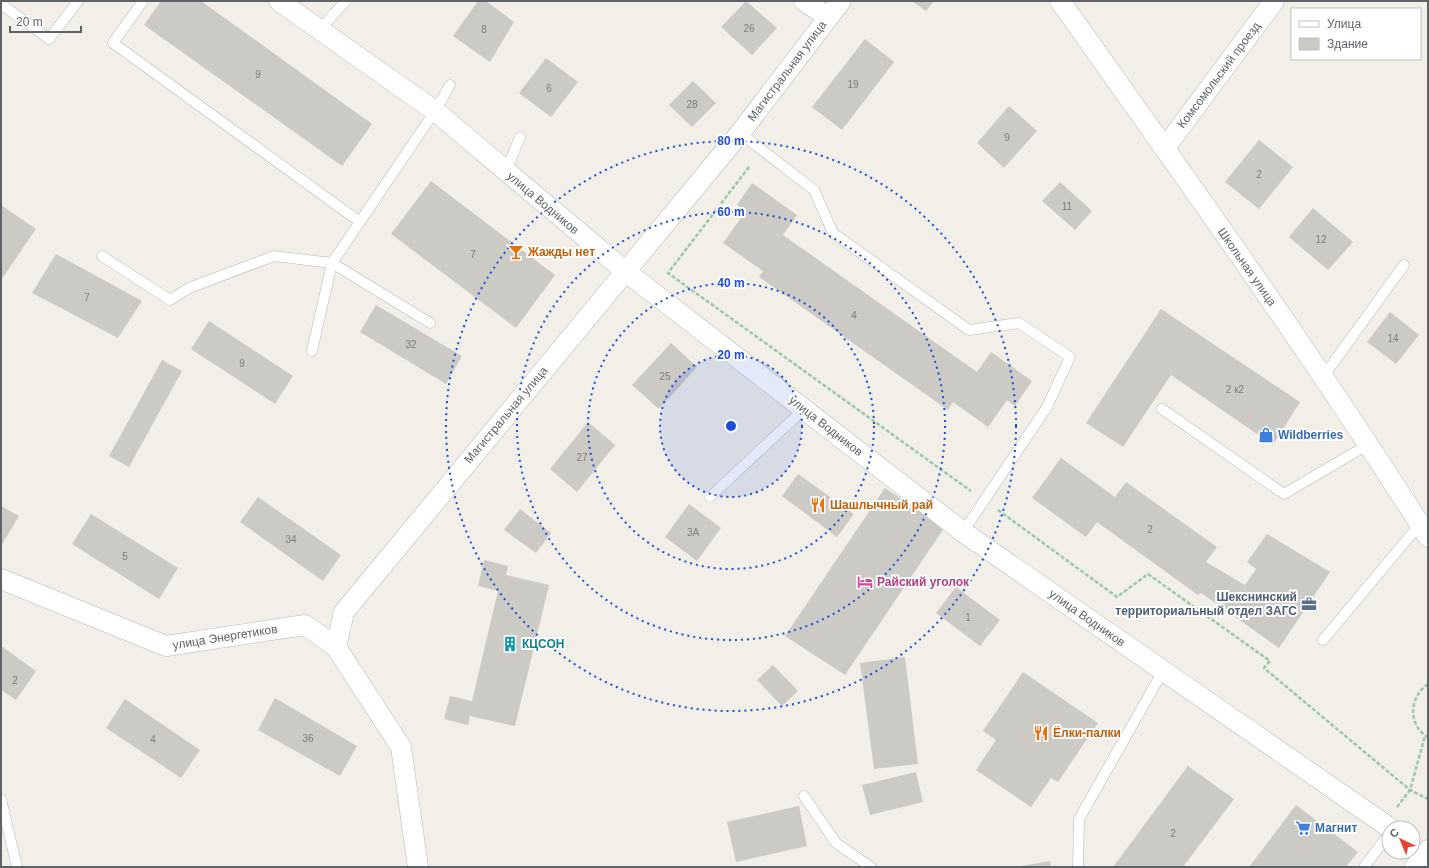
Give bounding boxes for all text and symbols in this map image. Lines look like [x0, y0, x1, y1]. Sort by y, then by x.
scale bar [10, 8, 81, 34]
legend [1291, 8, 1421, 60]
text: 20 m [16, 15, 43, 29]
text: Улица [1327, 17, 1361, 31]
street label: Магистральная улица [745, 18, 830, 124]
street label: Комсомольский проезд [1175, 19, 1263, 131]
house number: 26 [743, 23, 755, 34]
house number: 8 [481, 24, 487, 35]
text: Здание [1327, 37, 1368, 51]
house number: 9 [255, 69, 261, 80]
house number: 19 [847, 79, 859, 90]
house number: 6 [546, 83, 552, 94]
house number: 28 [686, 99, 698, 110]
house number: 9 [1004, 132, 1010, 143]
text: 80 m [717, 134, 745, 148]
street label: улица Водников [504, 169, 582, 237]
house number: 2 [1256, 169, 1262, 180]
house number: 11 [1062, 201, 1073, 212]
text: 60 m [717, 205, 745, 219]
street label: Школьная улица [1215, 225, 1279, 309]
house number: 12 [1315, 234, 1327, 245]
bar icon: Жажды нет [507, 243, 525, 261]
place label: Жажды нет [527, 245, 595, 259]
house number: 7 [470, 249, 476, 260]
text: 40 m [717, 276, 745, 290]
house number: 7 [84, 292, 90, 303]
house number: 4 [851, 310, 857, 321]
house number: 14 [1387, 333, 1399, 344]
house number: 32 [405, 339, 417, 350]
text: 20 m [717, 348, 745, 362]
house number: 9 [239, 358, 245, 369]
street label: Магистральная улица [461, 363, 551, 466]
house number: 25 [659, 371, 671, 382]
house number: 2 к2 [1226, 384, 1245, 395]
street label: улица Водников [786, 393, 866, 459]
centre of rings [724, 419, 738, 433]
shop icon: Wildberries [1257, 426, 1275, 444]
place label: Wildberries [1278, 428, 1344, 442]
house number: 27 [576, 452, 588, 463]
restaurant icon: Шашлычный рай [809, 496, 827, 514]
place label: Шашлычный рай [830, 498, 933, 512]
house number: 2 [1147, 524, 1153, 535]
house number: 3А [687, 527, 699, 538]
house number: 34 [285, 534, 297, 545]
house number: 5 [122, 551, 128, 562]
hotel icon: Райский уголок [856, 573, 874, 591]
place label: Райский уголок [877, 575, 970, 589]
street label: улица Водников [1046, 587, 1128, 649]
place label: Шекснинский территориальный отдел ЗАГС [1115, 590, 1297, 618]
office icon: Шекснинский территориальный отдел ЗАГС [1300, 595, 1318, 613]
house number: 1 [965, 612, 971, 623]
street label: улица Энергетиков [172, 622, 278, 652]
building icon: КЦСОН [501, 635, 519, 653]
place label: КЦСОН [522, 637, 564, 651]
house number: 2 [12, 675, 18, 686]
restaurant icon: Ёлки-палки [1032, 724, 1050, 742]
place label: Ёлки-палки [1053, 725, 1121, 740]
house number: 36 [302, 733, 314, 744]
house number: 4 [150, 734, 156, 745]
supermarket icon: Магнит [1294, 819, 1312, 837]
north arrow [1381, 820, 1421, 860]
place label: Магнит [1315, 821, 1357, 835]
text: С [1387, 826, 1401, 840]
house number: 2 [1170, 828, 1176, 839]

